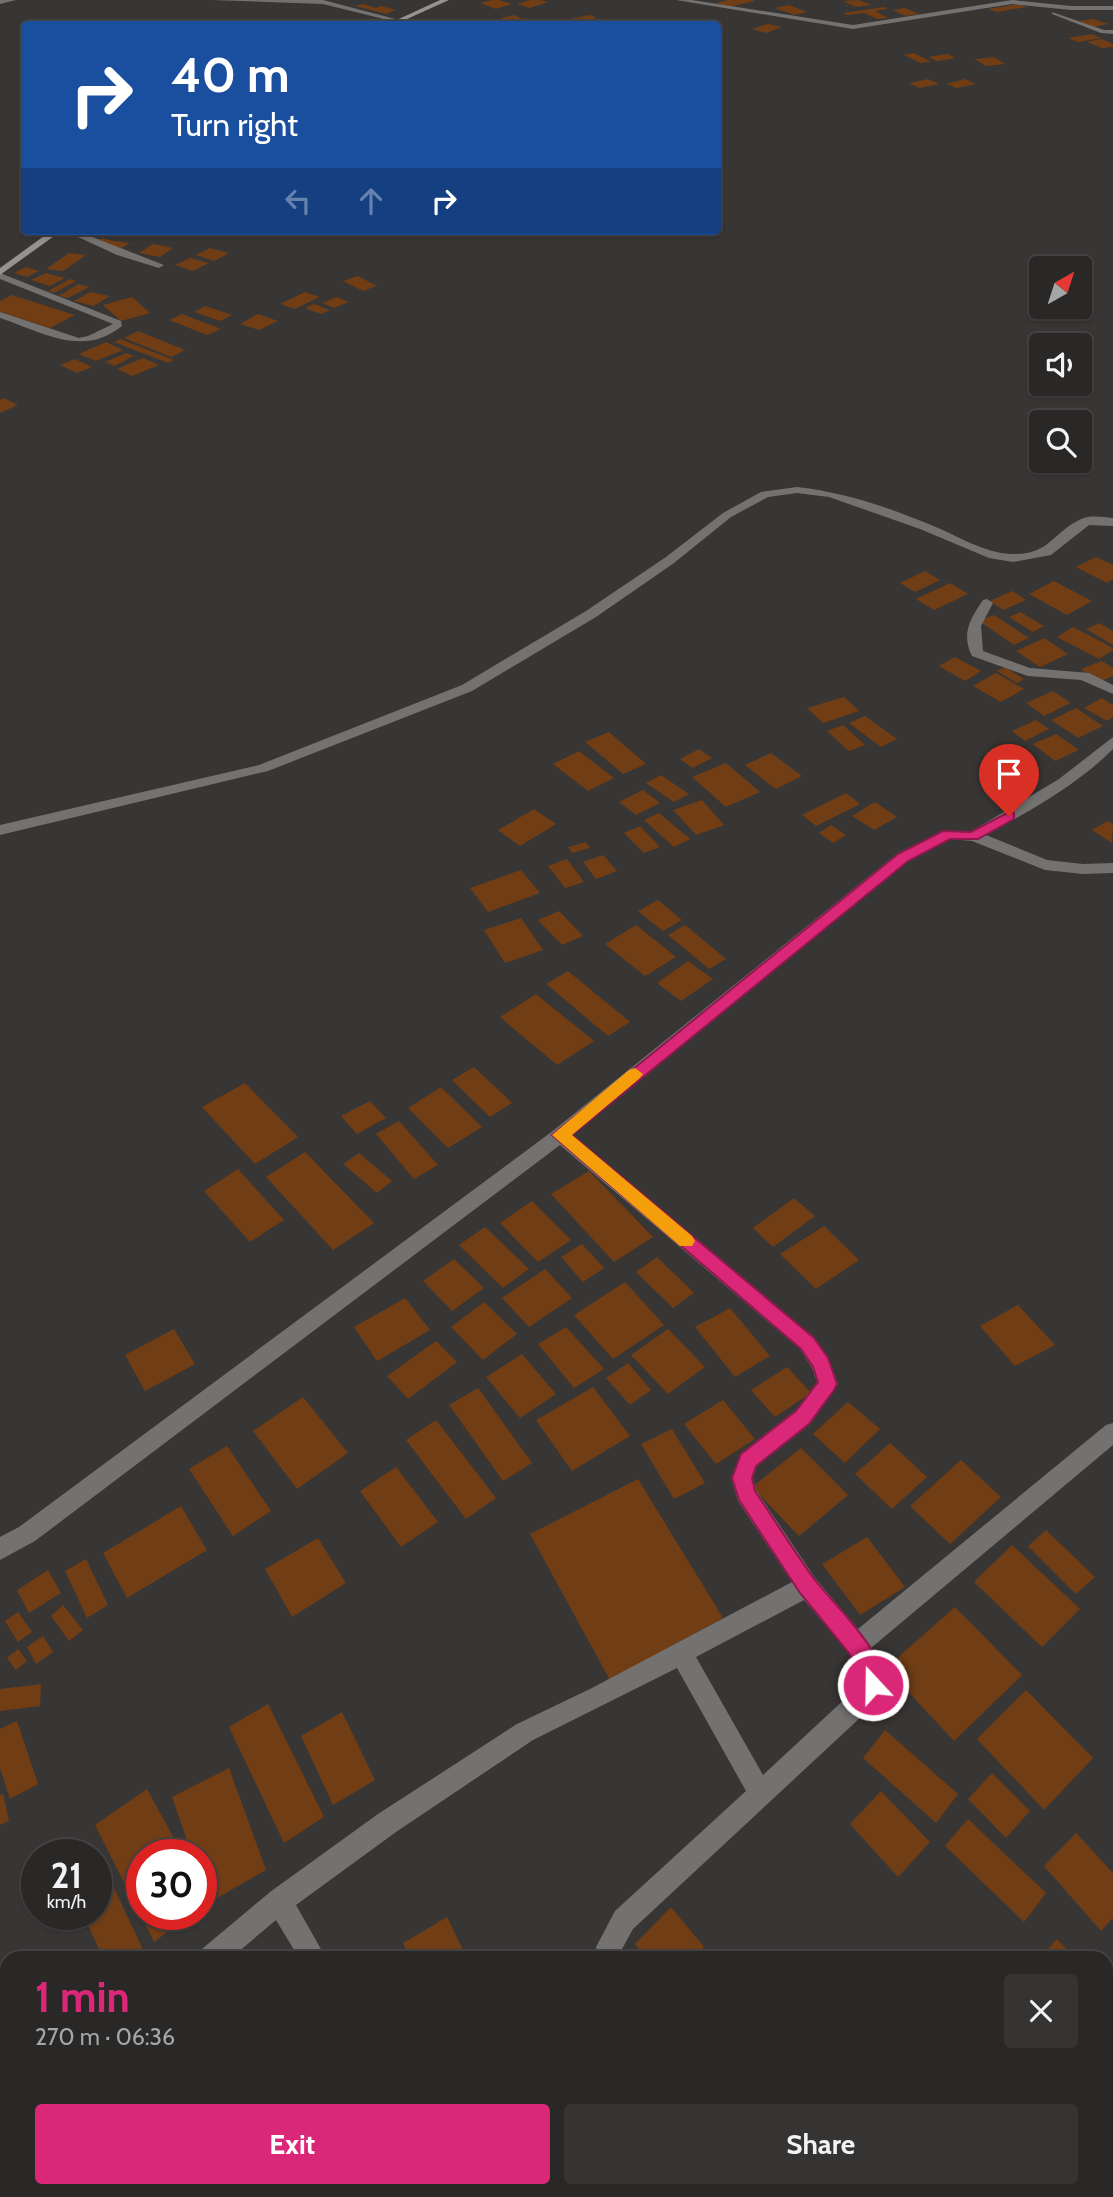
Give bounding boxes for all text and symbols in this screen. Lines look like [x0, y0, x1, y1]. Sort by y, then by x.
text: 40 m [171, 45, 290, 104]
icon: right [56, 49, 147, 140]
text: Turn right [171, 105, 298, 144]
icon: left [279, 182, 317, 220]
icon: ahead [352, 182, 390, 220]
icon: right [425, 182, 463, 220]
north arrow [1029, 256, 1092, 318]
map controls [1029, 256, 1092, 473]
button: sound [1029, 333, 1092, 396]
button: search [1029, 410, 1092, 473]
pin [979, 744, 1039, 816]
icon: arrive [990, 755, 1028, 793]
position arrow [836, 1648, 910, 1722]
speed limit sign: 30 [126, 1839, 217, 1930]
text: 21 [51, 1854, 82, 1897]
text: km/h [47, 1891, 86, 1913]
text: 1 min [35, 1971, 130, 2023]
button: close [1004, 1974, 1078, 2048]
text: 270 m · 06:36 [35, 2023, 175, 2051]
button: Exit [35, 2104, 550, 2184]
button: Share [564, 2104, 1078, 2184]

